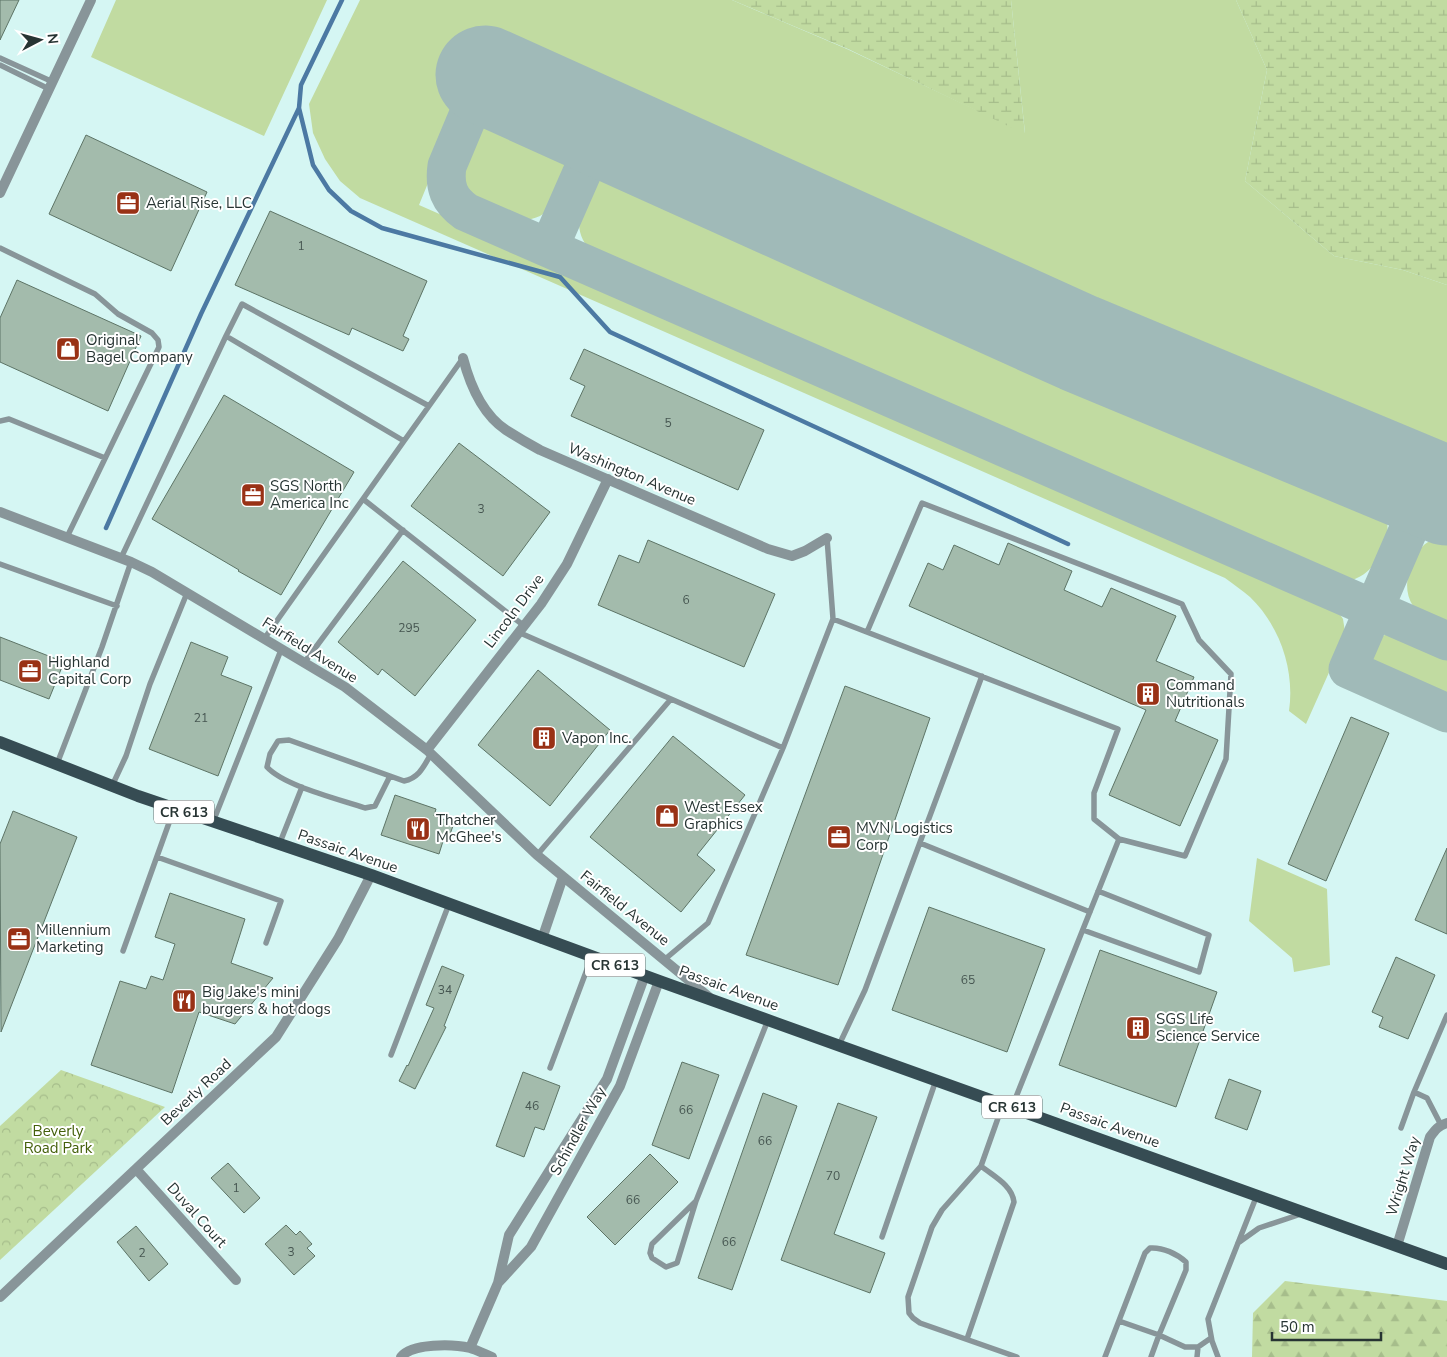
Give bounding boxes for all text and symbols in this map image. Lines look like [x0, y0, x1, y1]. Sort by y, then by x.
north arrow [15, 15, 65, 65]
text: N [42, 32, 62, 45]
office icon: Aerial Rise, LLC [115, 190, 141, 216]
place label: Aerial Rise, LLC [146, 193, 252, 213]
house number: 1 [297, 238, 305, 254]
place label: Original Bagel Company [86, 330, 193, 367]
shop icon: Original Bagel Company [55, 336, 81, 362]
house number: 5 [664, 415, 672, 431]
street label: Washington Avenue [565, 438, 699, 510]
place label: SGS North America Inc [270, 476, 349, 513]
office icon: SGS North America Inc [240, 482, 266, 508]
house number: 3 [477, 501, 485, 517]
street label: Lincoln Drive [480, 570, 548, 652]
house number: 6 [682, 592, 690, 608]
street label: Fairfield Avenue [258, 613, 362, 688]
house number: 295 [398, 620, 420, 636]
place label: Highland Capital Corp [48, 652, 132, 689]
office icon: Highland Capital Corp [17, 658, 43, 684]
place label: Command Nutritionals [1166, 675, 1245, 712]
building icon: Command Nutritionals [1135, 681, 1161, 707]
house number: 21 [194, 710, 208, 726]
building icon: Vapon Inc. [531, 725, 557, 751]
place label: Vapon Inc. [561, 728, 632, 748]
place label: West Essex Graphics [684, 797, 763, 834]
road number: CR 613 [154, 800, 214, 824]
shop icon: West Essex Graphics [654, 803, 680, 829]
place label: Thatcher McGhee's [436, 810, 502, 847]
restaurant icon: Thatcher McGhee's [405, 816, 431, 842]
place label: MVN Logistics Corp [856, 818, 953, 855]
street label: Passaic Avenue [295, 824, 401, 878]
office icon: MVN Logistics Corp [826, 824, 852, 850]
street label: Fairfield Avenue [576, 866, 674, 950]
place label: Millennium Marketing [36, 920, 111, 957]
office icon: Millennium Marketing [6, 926, 32, 952]
road number: CR 613 [585, 954, 645, 976]
street label: Passaic Avenue [676, 961, 782, 1015]
house number: 65 [961, 972, 975, 988]
place label: Big Jake's mini burgers & hot dogs [202, 982, 331, 1019]
house number: 34 [438, 982, 452, 998]
restaurant icon: Big Jake's mini burgers & hot dogs [171, 988, 197, 1014]
place label: SGS Life Science Service [1156, 1009, 1260, 1046]
building icon: SGS Life Science Service [1125, 1015, 1151, 1041]
street label: Beverly Road [156, 1054, 236, 1130]
street label: Schindler Way [545, 1083, 611, 1179]
road number: CR 613 [982, 1096, 1042, 1118]
house number: 46 [525, 1098, 539, 1114]
street label: Passaic Avenue [1057, 1098, 1163, 1152]
house number: 66 [679, 1102, 693, 1118]
park label: Beverly Road Park [24, 1121, 93, 1158]
house number: 66 [758, 1133, 772, 1149]
street label: Wright Way [1381, 1134, 1425, 1218]
house number: 70 [826, 1168, 840, 1184]
street label: Duval Court [163, 1178, 232, 1252]
house number: 1 [232, 1180, 240, 1196]
house number: 66 [626, 1192, 640, 1208]
house number: 66 [722, 1234, 736, 1250]
house number: 3 [287, 1244, 295, 1260]
house number: 2 [138, 1245, 146, 1261]
scale bar [1272, 1310, 1381, 1342]
text: 50 m [1280, 1317, 1315, 1337]

